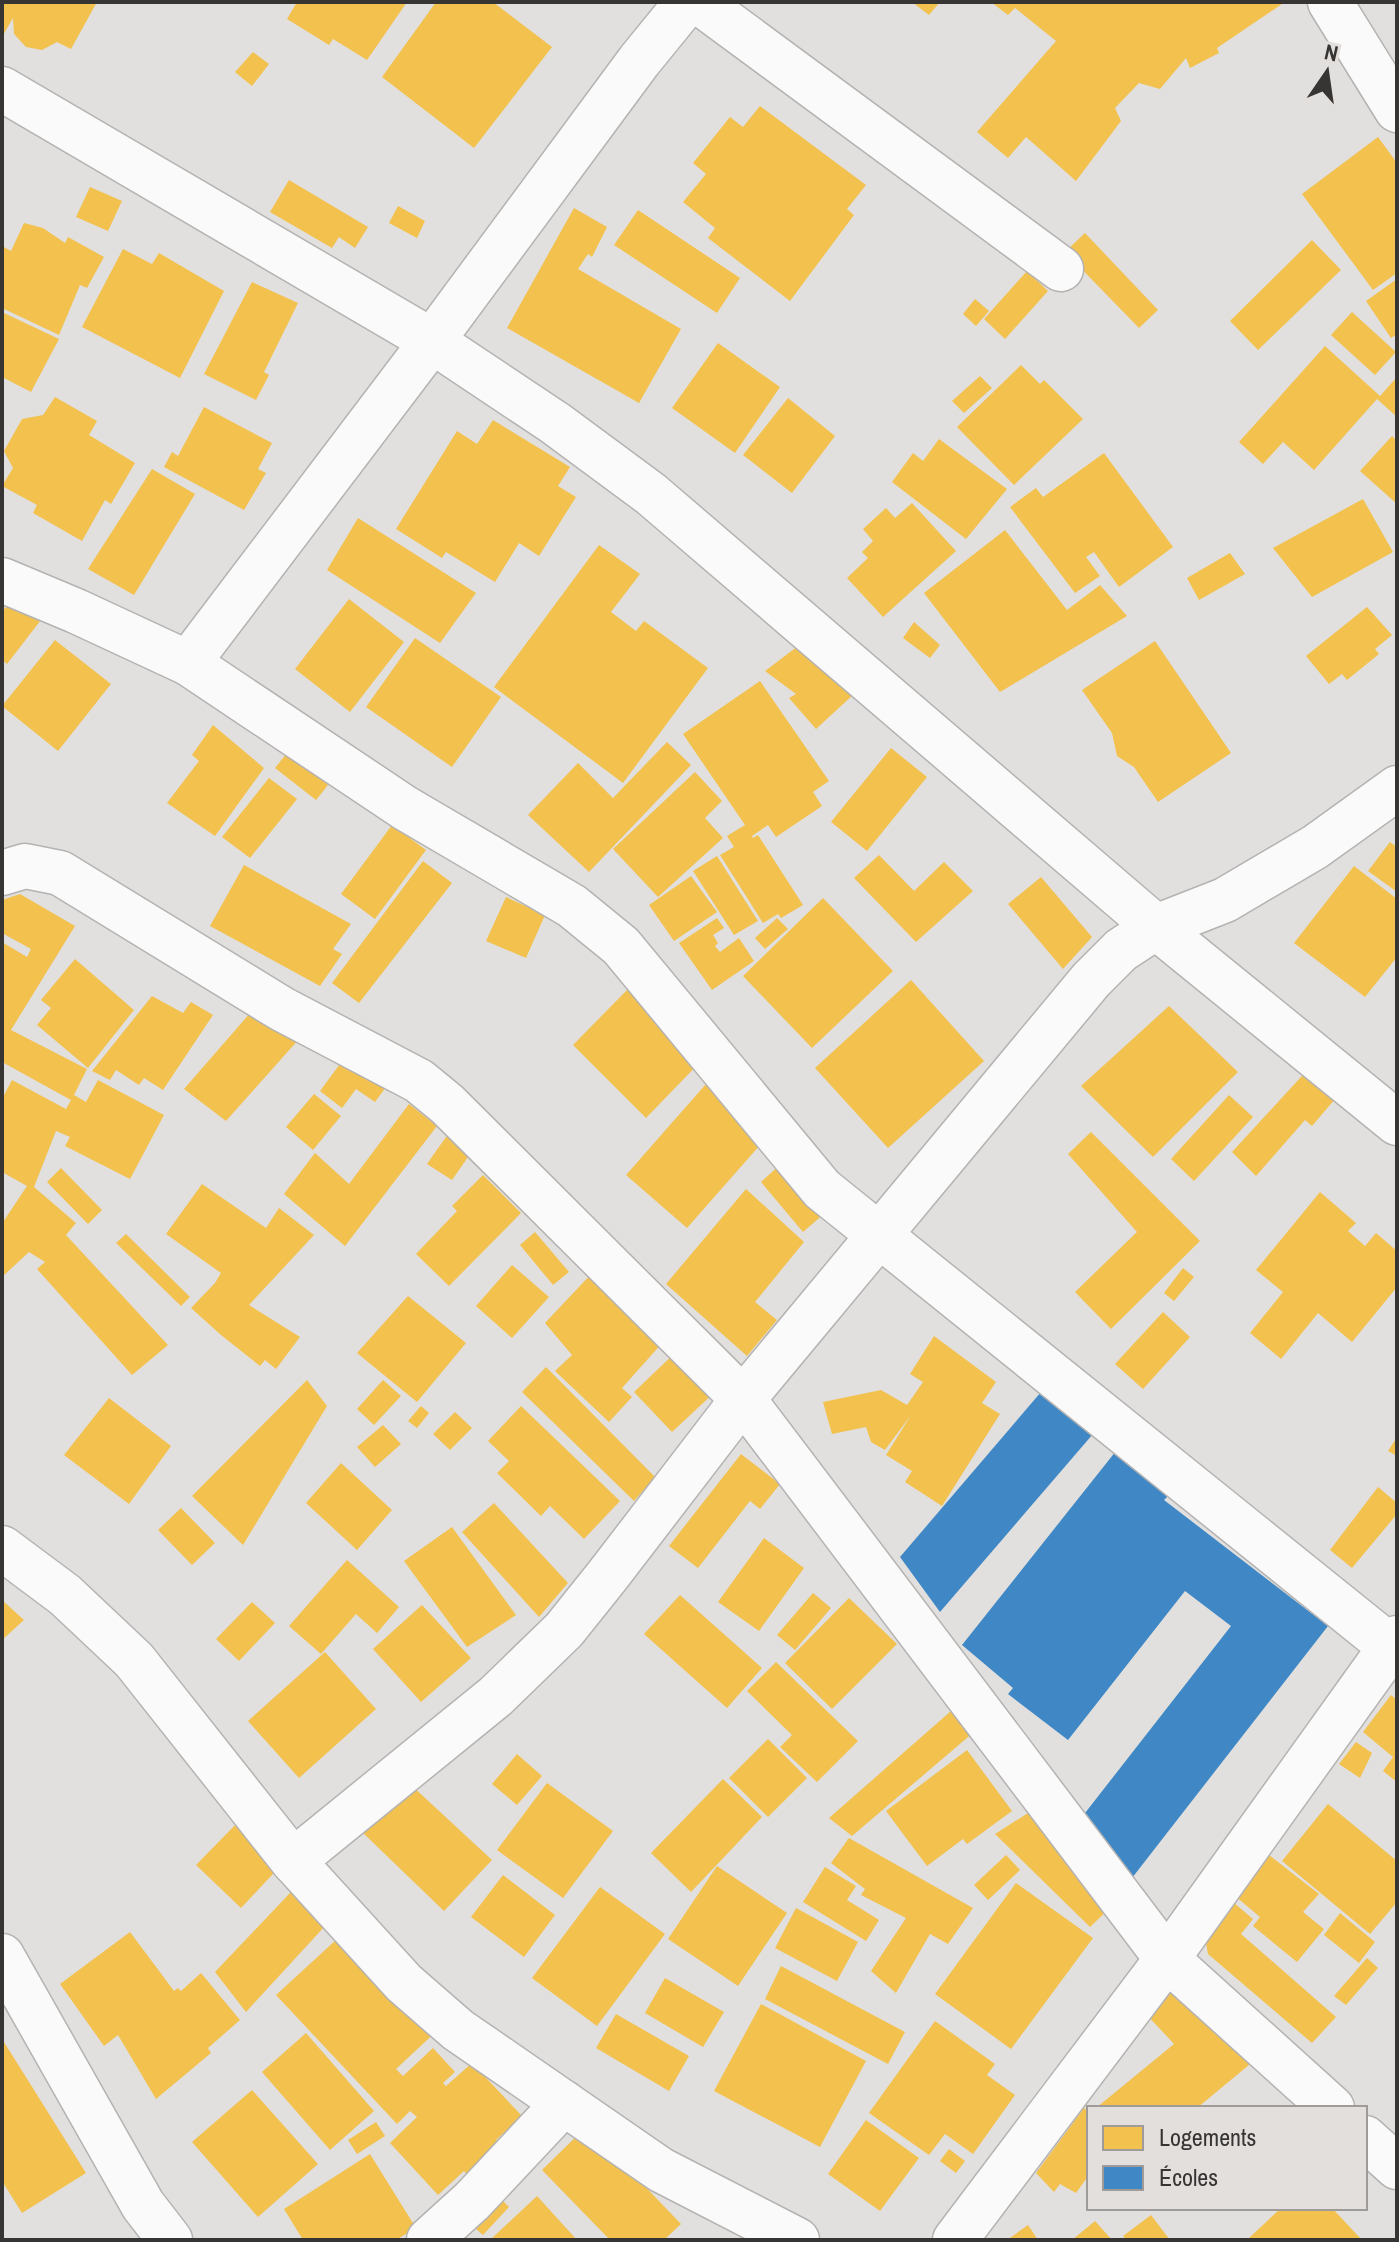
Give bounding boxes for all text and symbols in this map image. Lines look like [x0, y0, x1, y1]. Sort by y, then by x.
north arrow [1287, 32, 1367, 112]
text: N [1322, 36, 1341, 69]
legend [1087, 2106, 1367, 2210]
text: Logements [1159, 2121, 1256, 2153]
text: Écoles [1159, 2161, 1218, 2193]

